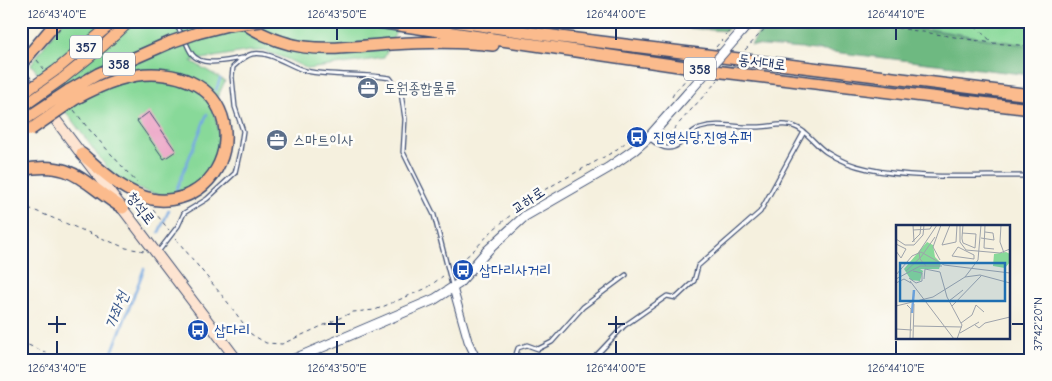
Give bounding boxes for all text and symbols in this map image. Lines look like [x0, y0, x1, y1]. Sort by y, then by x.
text: 126°43'40"E [28, 7, 86, 21]
text: 126°43'50"E [307, 7, 367, 21]
text: 126°44'00"E [586, 7, 646, 21]
text: 126°44'10"E [867, 7, 925, 21]
road number: 357 [70, 36, 102, 58]
street label: 동서대로 [737, 50, 787, 74]
road number: 358 [103, 52, 135, 76]
road number: 358 [684, 58, 716, 80]
office icon: 도원종합물류 [356, 76, 380, 100]
place label: 도원종합물류 [384, 79, 456, 97]
bus stop icon: 진영식당,진영슈퍼 [625, 125, 649, 149]
office icon: 스마트이사 [265, 128, 289, 152]
place label: 진영식당,진영슈퍼 [653, 128, 752, 146]
place label: 스마트이사 [293, 131, 353, 149]
street label: 교하로 [508, 182, 548, 218]
street label: 청석로 [123, 188, 159, 228]
inset map [896, 225, 1010, 338]
bus stop icon: 삽다리사거리 [451, 258, 475, 282]
place label: 삽다리사거리 [479, 261, 551, 279]
water label: 가좌천 [102, 287, 133, 332]
text: 37°42'20"N [1031, 297, 1045, 351]
bus stop icon: 삽다리 [186, 318, 210, 342]
place label: 삽다리 [214, 321, 250, 339]
text: 126°43'40"E [28, 361, 86, 375]
text: 126°43'50"E [307, 361, 367, 375]
text: 126°44'00"E [586, 361, 646, 375]
text: 126°44'10"E [867, 361, 925, 375]

